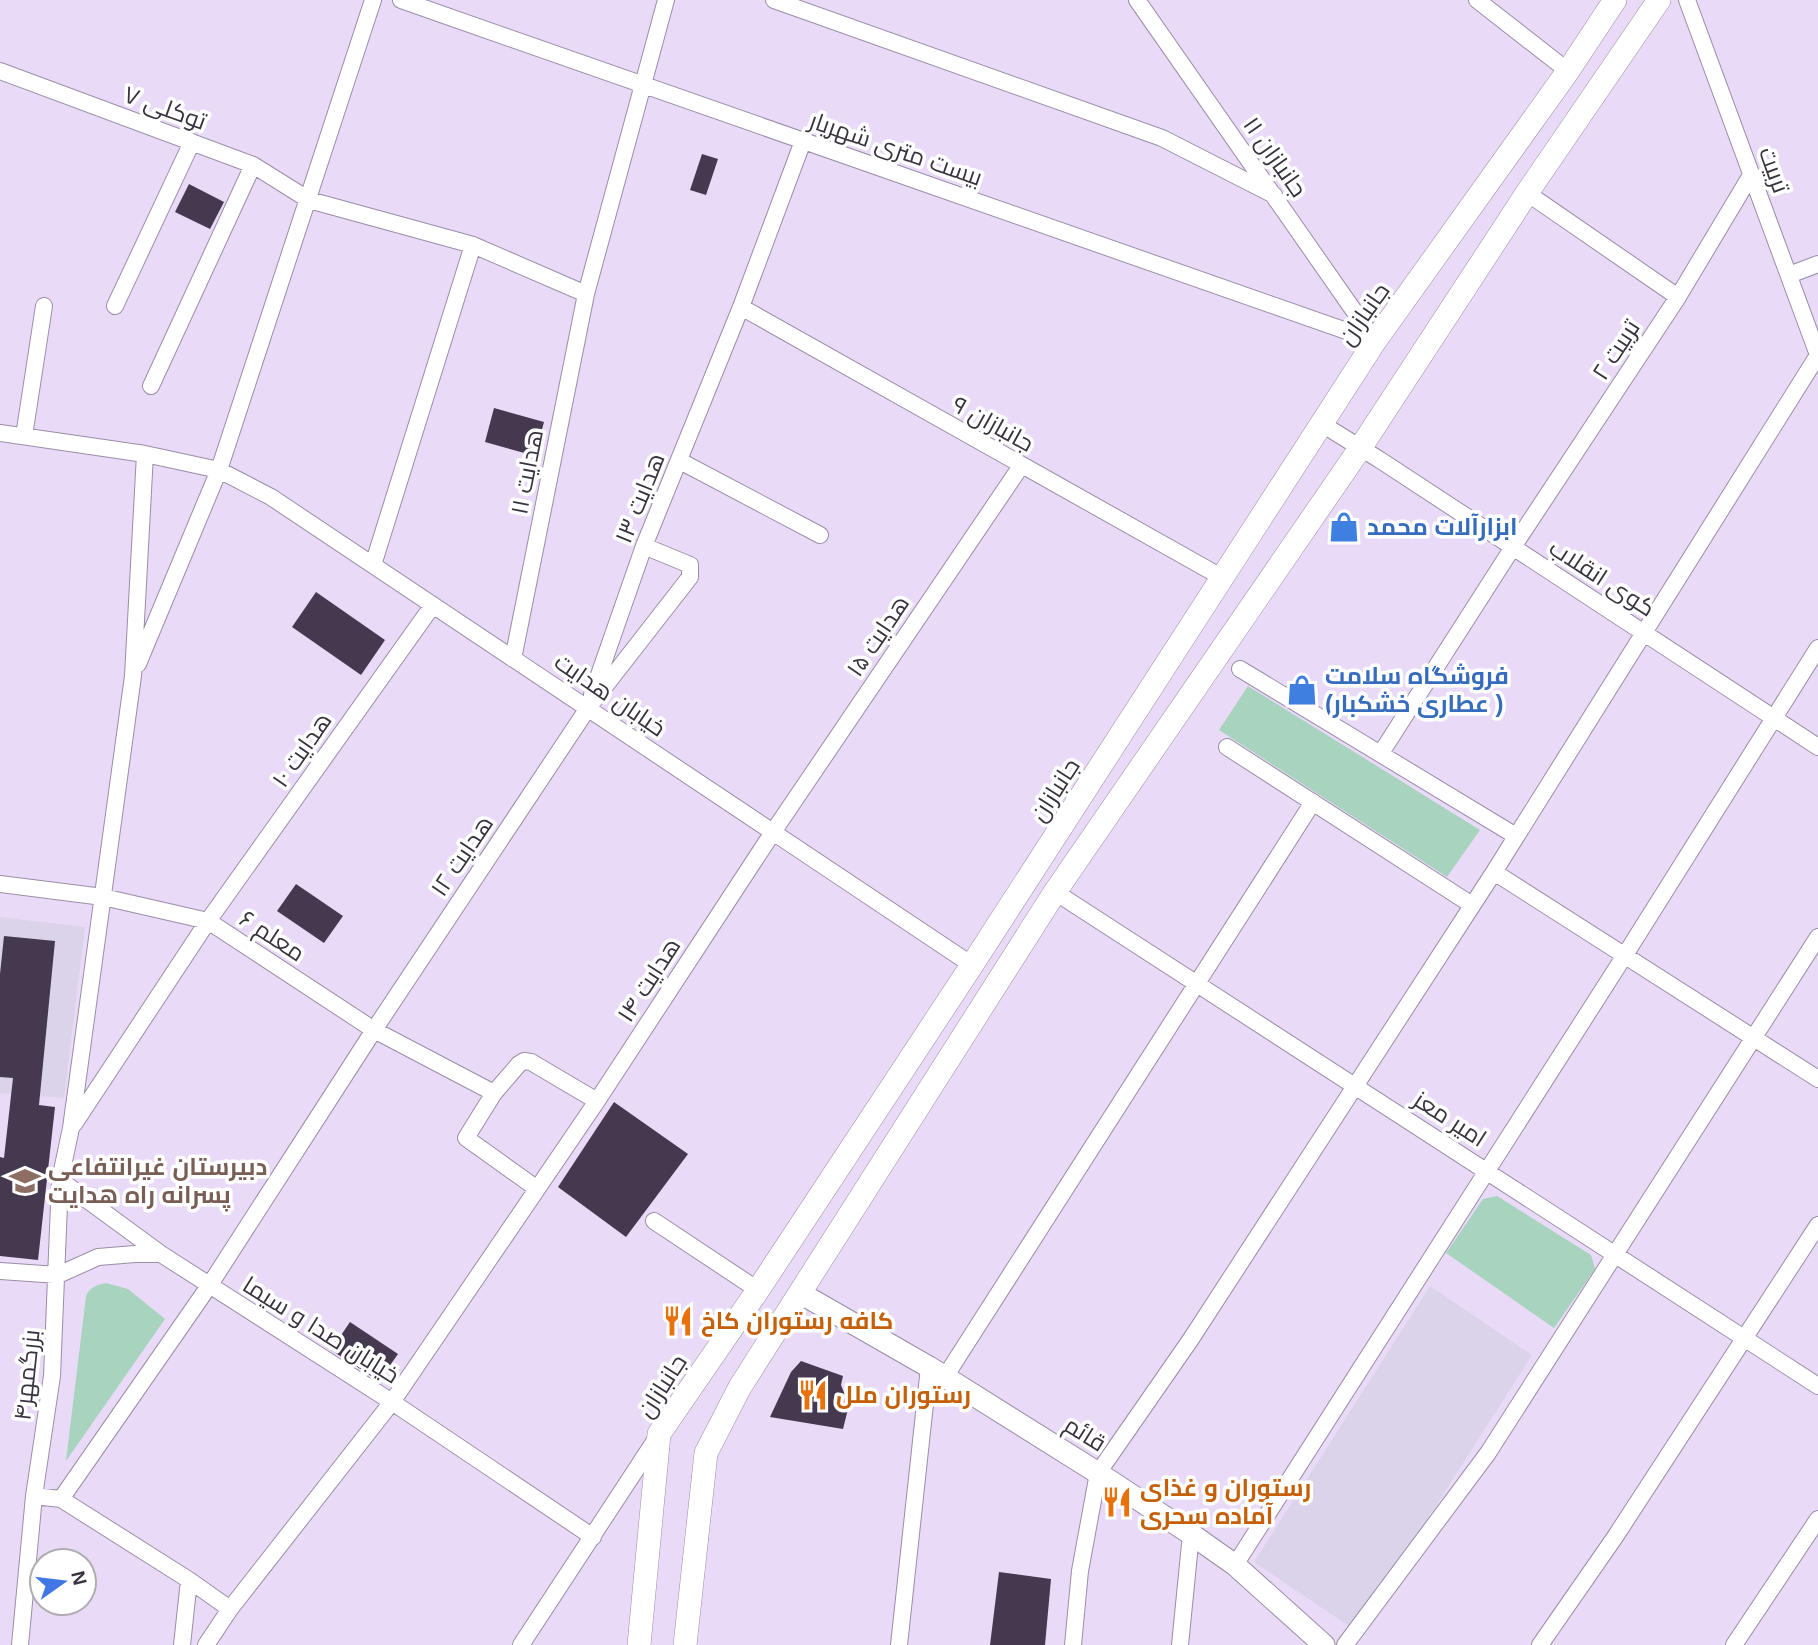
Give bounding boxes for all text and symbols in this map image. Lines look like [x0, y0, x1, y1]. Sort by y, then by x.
street label: توکلی ۷ [120, 80, 211, 136]
street label: بیست متری شهریار [804, 106, 986, 192]
street label: جانبازان ۱۱ [1237, 112, 1313, 202]
street label: تربیت [1754, 143, 1795, 197]
street label: جانبازان [1333, 277, 1395, 351]
street label: تربیت ۲ [1586, 314, 1645, 385]
street label: جانبازان ۹ [947, 390, 1039, 458]
street label: هدایت ۱۱ [505, 427, 548, 517]
street label: هدایت ۱۳ [609, 449, 670, 547]
shop icon: ابزارآلات محمد [1327, 510, 1361, 544]
place label: ابزارآلات محمد [1367, 513, 1518, 541]
street label: کوی انقلاب [1544, 533, 1660, 623]
street label: هدایت ۱۵ [841, 590, 914, 681]
street label: خیابان هدایت [549, 648, 671, 742]
place label: فروشگاه سلامت (عطاری خشکبار ) [1325, 662, 1509, 718]
shop icon: فروشگاه سلامت (عطاری خشکبار ) [1285, 673, 1319, 707]
street label: هدایت ۱۰ [266, 707, 337, 792]
street label: جانبازان [1024, 753, 1086, 827]
street label: هدایت ۱۲ [425, 810, 498, 901]
street label: معلم ۶ [233, 905, 310, 969]
street label: هدایت ۱۴ [612, 933, 686, 1027]
street label: امیر معز [1407, 1084, 1491, 1152]
place label: دبیرستان غیرانتفاعی پسرانه راه هدایت [48, 1153, 267, 1212]
school or university icon: دبیرستان غیرانتفاعی پسرانه راه هدایت [8, 1164, 42, 1198]
street label: خیابان صدا و سیما [238, 1271, 404, 1389]
restaurant icon: کافه رستوران کاخ [661, 1304, 695, 1338]
place label: کافه رستوران کاخ [701, 1307, 893, 1337]
street label: بزرگمهر۴ [8, 1328, 46, 1422]
street label: جانبازان [631, 1349, 693, 1423]
restaurant icon: رستوران ملل [796, 1378, 830, 1412]
place label: رستوران ملل [836, 1381, 971, 1409]
street label: قائم [1058, 1411, 1111, 1459]
place label: رستوران و غذای آماده سحری [1140, 1474, 1311, 1530]
restaurant icon: رستوران و غذای آماده سحری [1100, 1485, 1134, 1519]
north arrow [28, 1547, 98, 1617]
text: N [67, 1569, 91, 1587]

